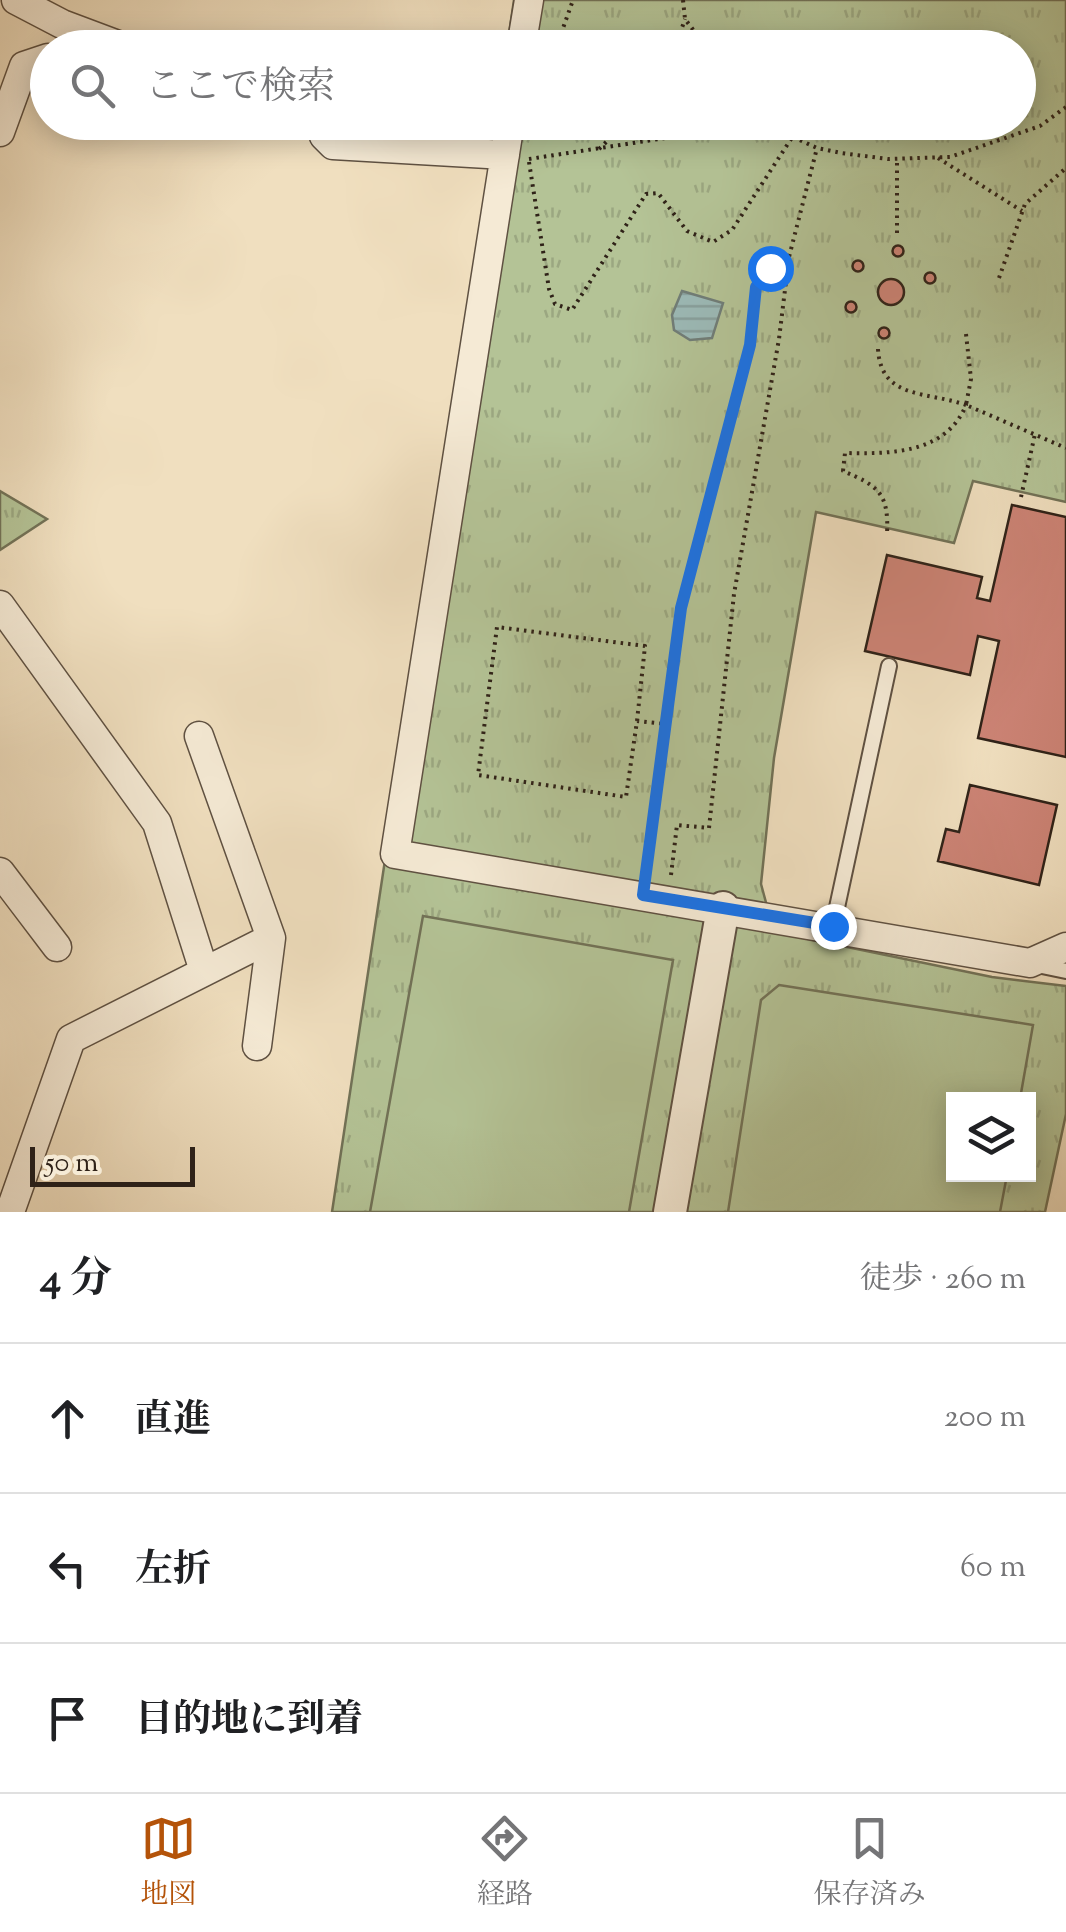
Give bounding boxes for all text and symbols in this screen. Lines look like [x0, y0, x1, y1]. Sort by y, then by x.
search box [30, 30, 1036, 140]
icon: search [65, 58, 120, 113]
text: ここで検索 [145, 62, 335, 116]
route start [748, 246, 794, 292]
route end [811, 904, 857, 950]
map controls [946, 1092, 1036, 1182]
button: layers [946, 1092, 1036, 1182]
scale bar [30, 1142, 195, 1186]
text: 50 m [45, 1144, 99, 1184]
text: 4 分 [40, 1251, 112, 1311]
text: 徒歩 · 260 m [859, 1257, 1026, 1303]
icon: ahead [40, 1391, 95, 1446]
text: 直進 [135, 1395, 211, 1449]
text: 200 m [944, 1395, 1026, 1441]
icon: left [40, 1541, 95, 1596]
text: 左折 [135, 1545, 211, 1599]
text: 60 m [960, 1545, 1026, 1591]
icon: arrive [40, 1691, 95, 1746]
text: 目的地に到着 [135, 1695, 363, 1749]
tab: 地図 [140, 1811, 196, 1916]
tab: 経路 [477, 1811, 533, 1916]
tab: 保存済み [814, 1811, 926, 1916]

